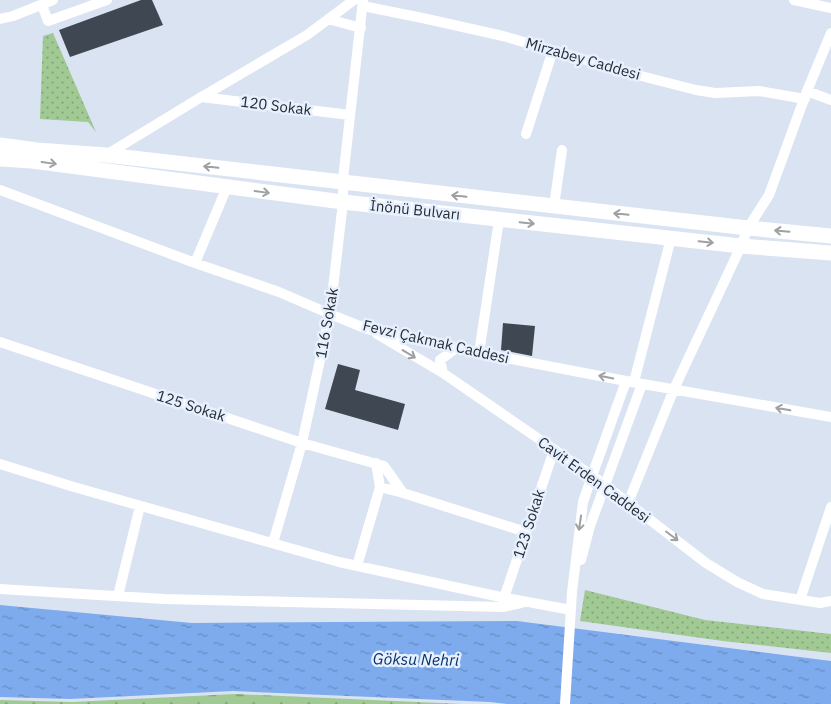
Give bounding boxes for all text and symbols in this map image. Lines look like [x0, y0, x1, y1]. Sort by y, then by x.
street label: Mirzabey Caddesi [524, 33, 643, 84]
street label: 120 Sokak [239, 92, 313, 119]
one-way arrow [40, 158, 56, 168]
one-way arrow [203, 162, 219, 172]
one-way arrow [253, 187, 269, 197]
one-way arrow [452, 191, 468, 201]
street label: İnönü Bulvarı [369, 195, 461, 224]
one-way arrow [613, 209, 629, 219]
one-way arrow [519, 218, 535, 228]
one-way arrow [775, 226, 791, 236]
one-way arrow [698, 237, 714, 247]
street label: 116 Sokak [311, 286, 342, 360]
street label: Fevzi Çakmak Caddesi [361, 315, 511, 368]
one-way arrow [402, 349, 416, 359]
one-way arrow [598, 372, 614, 381]
street label: 125 Sokak [154, 385, 228, 426]
one-way arrow [775, 403, 791, 413]
street label: Cavit Erden Caddesi [534, 432, 654, 527]
street label: 123 Sokak [508, 487, 549, 561]
one-way arrow [575, 515, 585, 531]
one-way arrow [665, 531, 678, 542]
water label: Göksu Nehri [373, 648, 460, 670]

